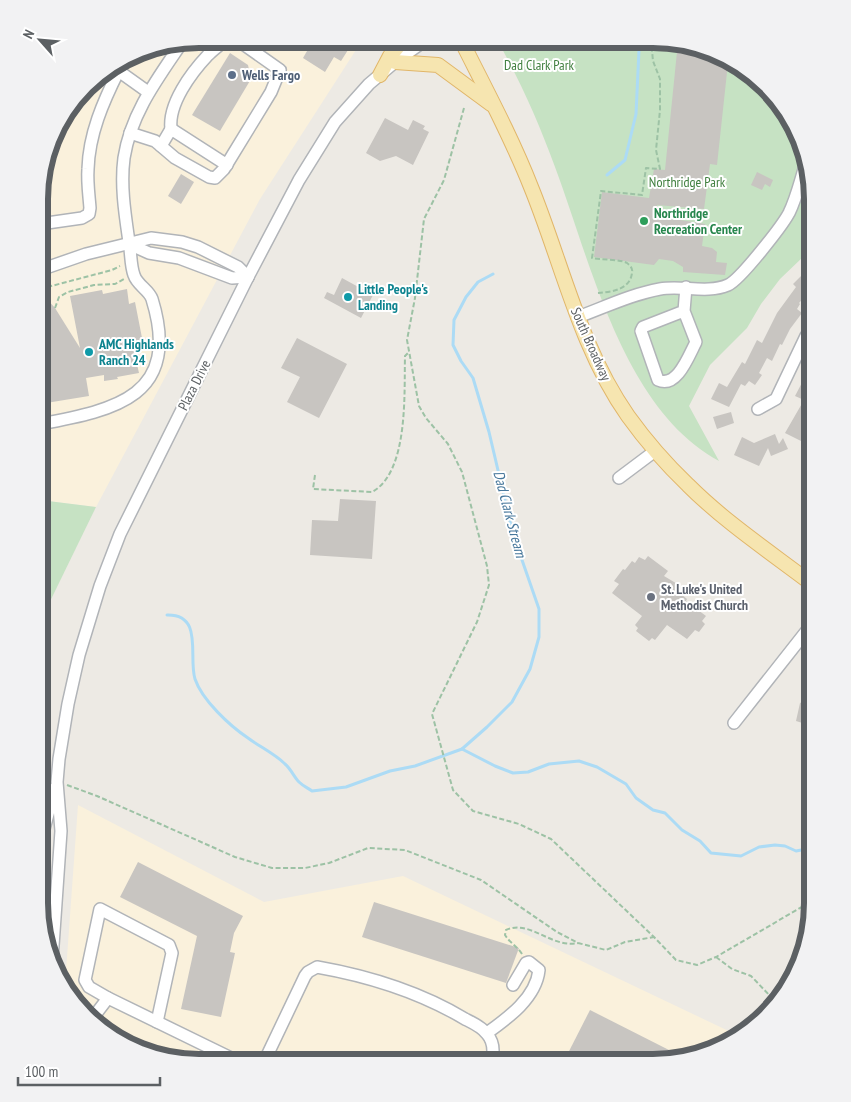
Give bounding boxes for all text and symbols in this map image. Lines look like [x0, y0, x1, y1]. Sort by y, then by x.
north arrow [15, 15, 65, 65]
text: N [19, 27, 38, 42]
park label: Dad Clark Park [504, 56, 575, 74]
place label: Wells Fargo [241, 66, 300, 84]
marker: Wells Fargo [226, 69, 238, 81]
park label: Northridge Park [649, 173, 726, 191]
place label: Northridge Recreation Center [654, 204, 743, 238]
marker: Northridge Recreation Center [638, 215, 650, 227]
place label: Little People's Landing [358, 280, 428, 314]
marker: Little People's Landing [342, 291, 354, 303]
street label: South Broadway [567, 305, 615, 384]
place label: AMC Highlands Ranch 24 [98, 335, 174, 369]
marker: AMC Highlands Ranch 24 [83, 346, 95, 358]
street label: Plaza Drive [174, 357, 214, 413]
water label: Dad Clark Stream [489, 468, 531, 561]
place label: St. Luke's United Methodist Church [661, 580, 748, 614]
marker: St. Luke's United Methodist Church [645, 591, 657, 603]
scale bar [18, 1054, 160, 1086]
text: 100 m [25, 1062, 58, 1081]

